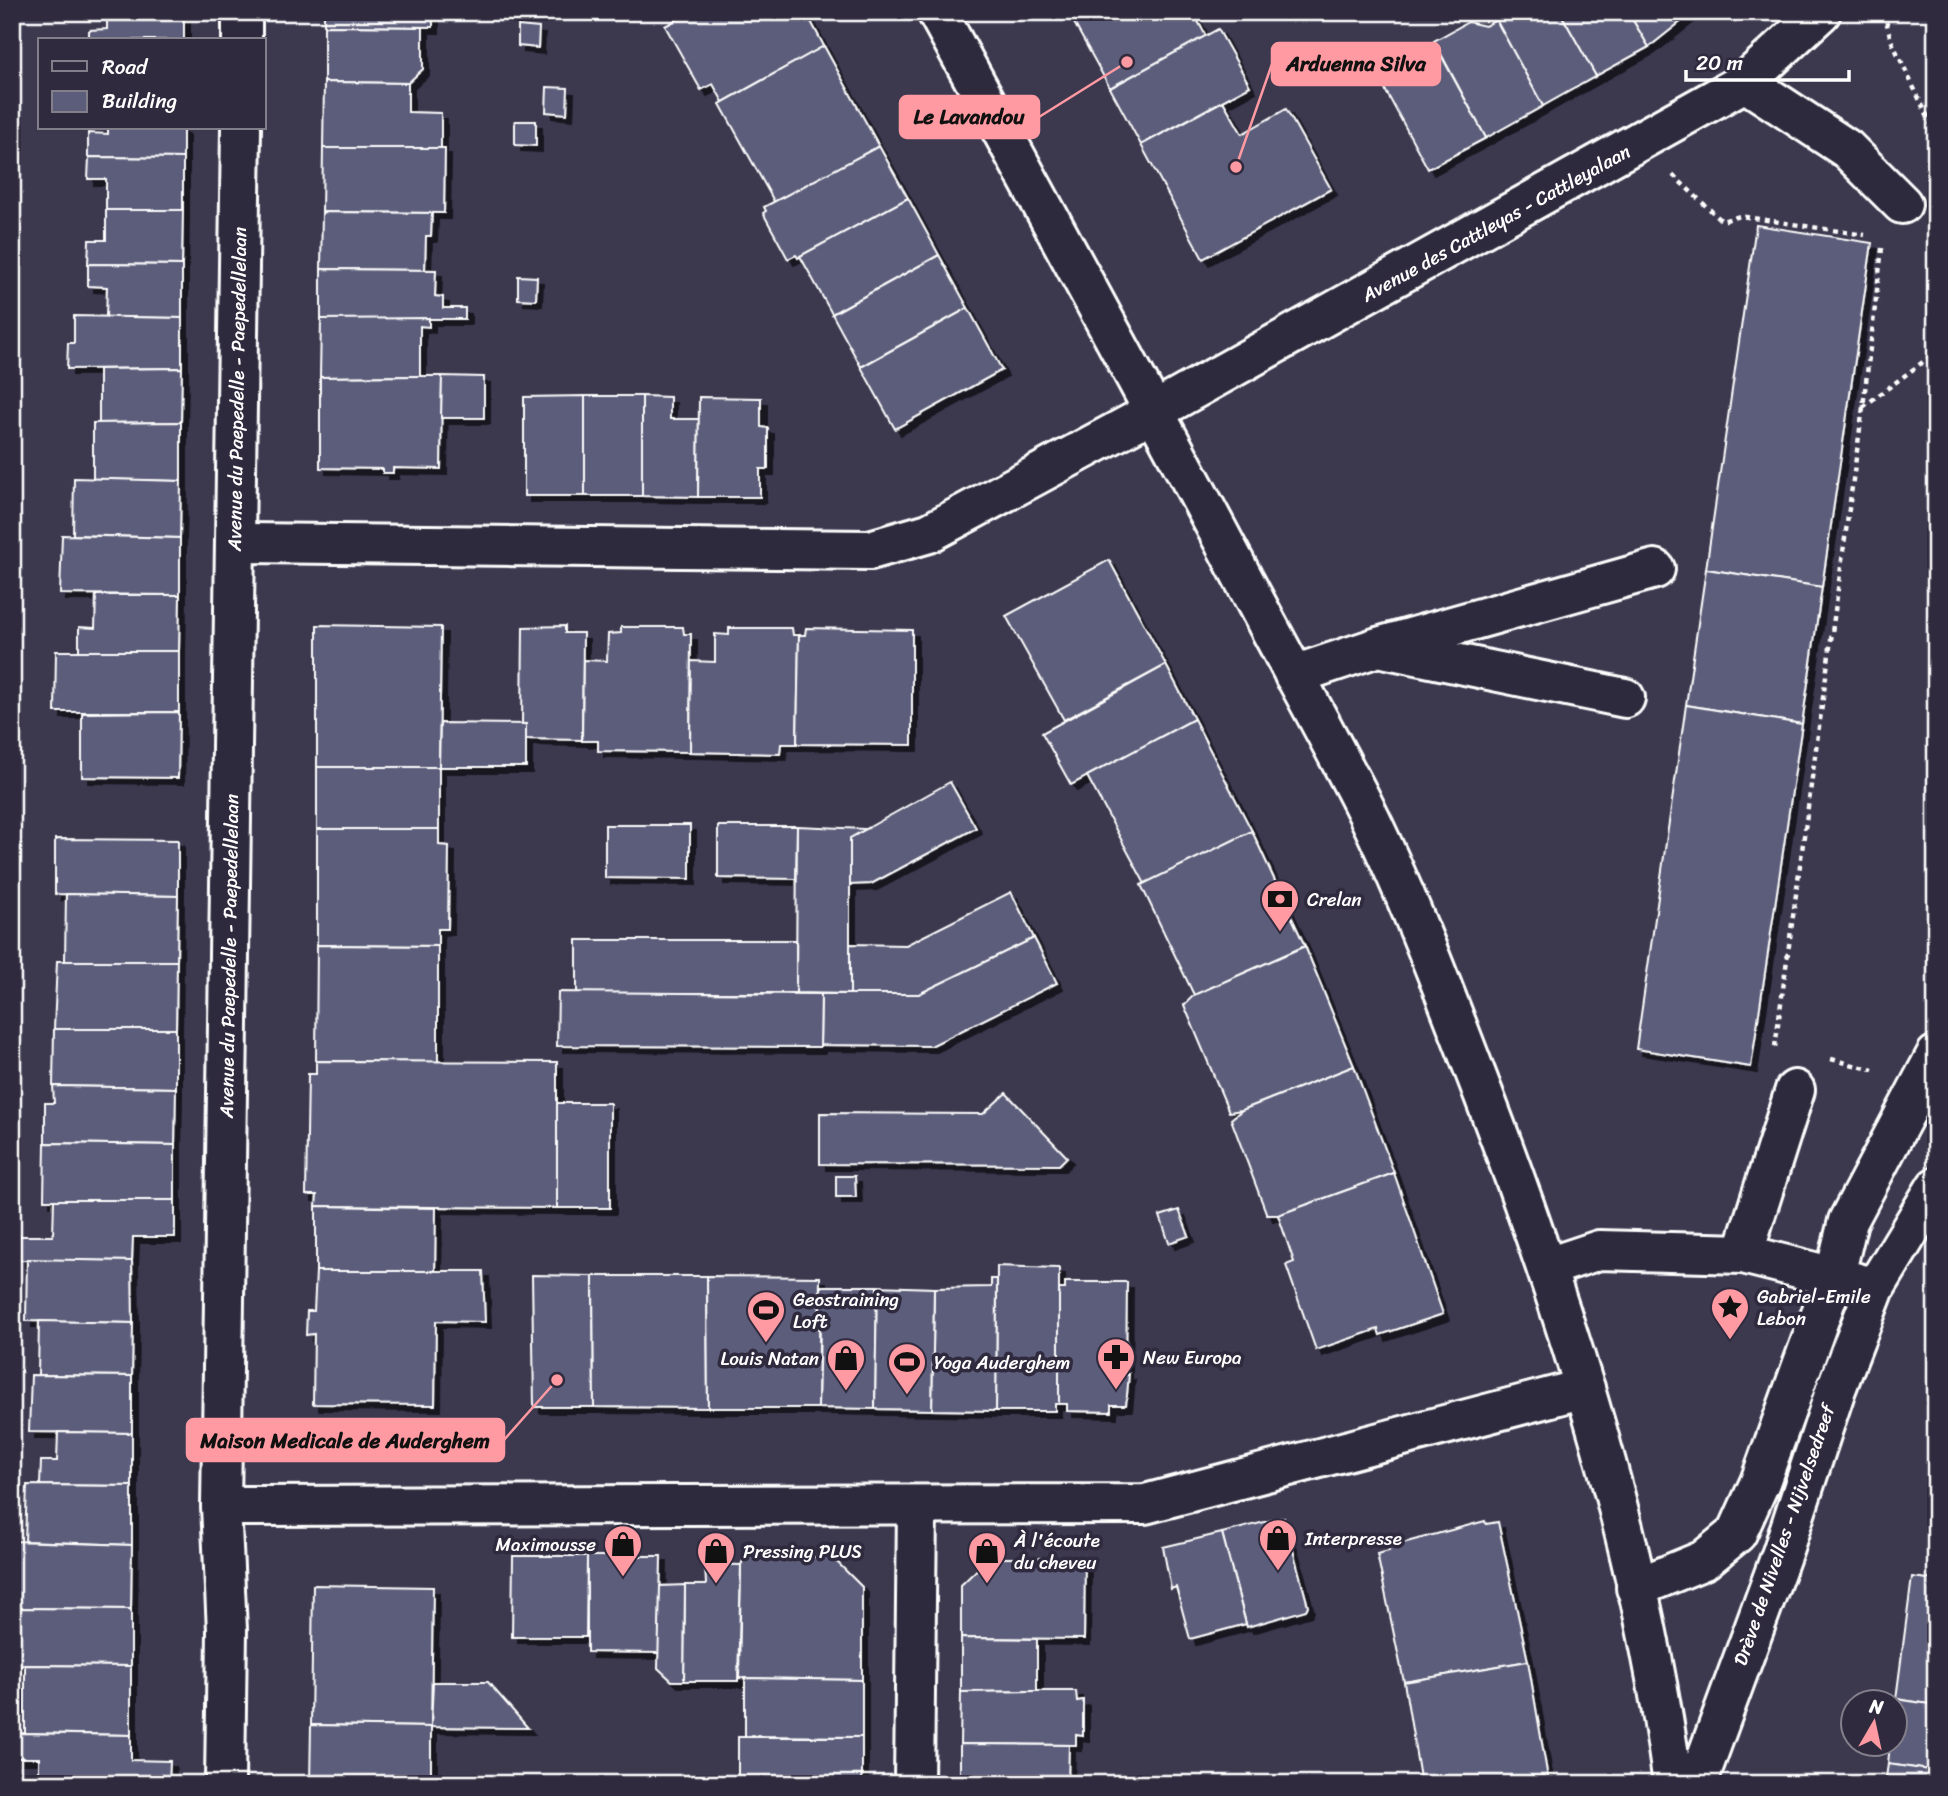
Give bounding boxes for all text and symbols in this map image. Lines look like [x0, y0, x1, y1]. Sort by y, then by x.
legend [38, 38, 266, 130]
scale bar [1686, 38, 1848, 82]
callout: Arduenna Silva [1272, 43, 1440, 85]
text: 20 m [1696, 44, 1743, 82]
text: Arduenna Silva [1285, 45, 1427, 83]
text: Road [102, 48, 149, 86]
text: Building [102, 82, 178, 120]
callout: Le Lavandou [900, 96, 1039, 138]
text: Le Lavandou [914, 98, 1025, 136]
street label: Avenue des Cattleyas - Cattleyalaan [1355, 135, 1637, 311]
street label: Avenue du Paepedelle - Paepedellelaan [218, 227, 256, 552]
street label: Avenue du Paepedelle - Paepedellelaan [210, 794, 248, 1119]
bank icon: Crelan [1259, 878, 1301, 933]
place label: Crelan [1307, 883, 1362, 916]
place label: Gabriel-Emile Lebon [1757, 1280, 1871, 1335]
place label: Geostraining Loft [793, 1283, 899, 1338]
place icon: Gabriel-Emile Lebon [1709, 1286, 1751, 1341]
sports icon: Geostraining Loft [745, 1289, 787, 1344]
pharmacy icon: New Europa [1095, 1336, 1137, 1391]
shop icon: Louis Natan [825, 1337, 867, 1392]
sports icon: Yoga Auderghem [886, 1341, 928, 1396]
place label: New Europa [1143, 1341, 1242, 1374]
place label: Louis Natan [720, 1342, 819, 1375]
place label: Yoga Auderghem [934, 1346, 1070, 1379]
street label: Drève de Nivelles - Nijvelsedreef [1724, 1397, 1845, 1670]
callout: Maison Medicale de Auderghem [187, 1419, 504, 1461]
text: Maison Medicale de Auderghem [199, 1422, 490, 1460]
shop icon: Interpresse [1257, 1517, 1299, 1572]
place label: Interpresse [1304, 1522, 1402, 1555]
shop icon: Maximousse [602, 1523, 644, 1578]
place label: À l'écoute du cheveu [1013, 1524, 1100, 1579]
place label: Maximousse [496, 1528, 596, 1561]
shop icon: Pressing PLUS [695, 1530, 737, 1585]
shop icon: À l'écoute du cheveu [966, 1530, 1008, 1585]
place label: Pressing PLUS [743, 1535, 862, 1568]
north arrow [1840, 1688, 1910, 1758]
text: N [1867, 1689, 1886, 1724]

